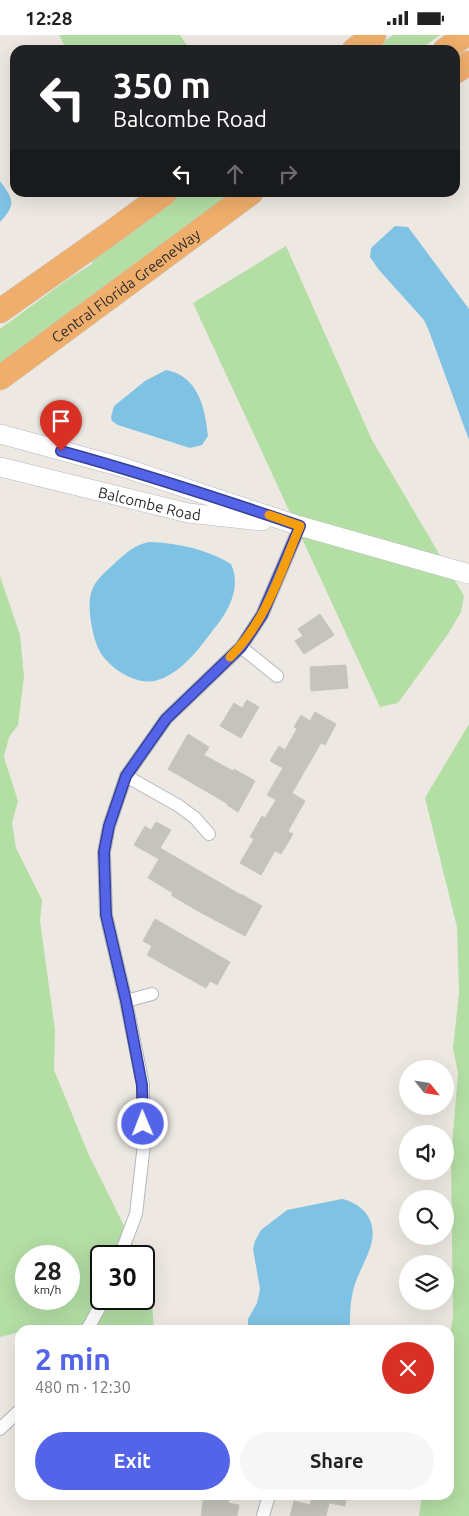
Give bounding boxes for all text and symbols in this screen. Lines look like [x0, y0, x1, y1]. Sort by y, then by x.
text: 12:28 [25, 7, 73, 29]
icon: left [30, 65, 95, 130]
text: 350 m [113, 65, 211, 105]
text: Balcombe Road [113, 106, 267, 131]
icon: left [168, 160, 196, 188]
icon: ahead [221, 160, 249, 188]
icon: right [274, 160, 302, 188]
street label: Central Florida GreeneWay [48, 225, 203, 346]
pin [40, 400, 82, 451]
icon: arrive [47, 407, 75, 435]
street label: Balcombe Road [97, 483, 202, 523]
north arrow [399, 1060, 454, 1115]
map controls [399, 1060, 454, 1310]
position arrow [116, 1097, 168, 1149]
button: sound [399, 1125, 454, 1180]
button: search [399, 1190, 454, 1245]
speed limit sign: 30 [90, 1245, 155, 1310]
button: layers [399, 1255, 454, 1310]
text: 28 [33, 1257, 62, 1285]
text: km/h [34, 1283, 61, 1296]
text: 2 min [35, 1342, 111, 1376]
button: close [382, 1342, 434, 1394]
text: 480 m · 12:30 [35, 1378, 131, 1396]
button: Exit [35, 1432, 230, 1490]
button: Share [240, 1432, 434, 1490]

